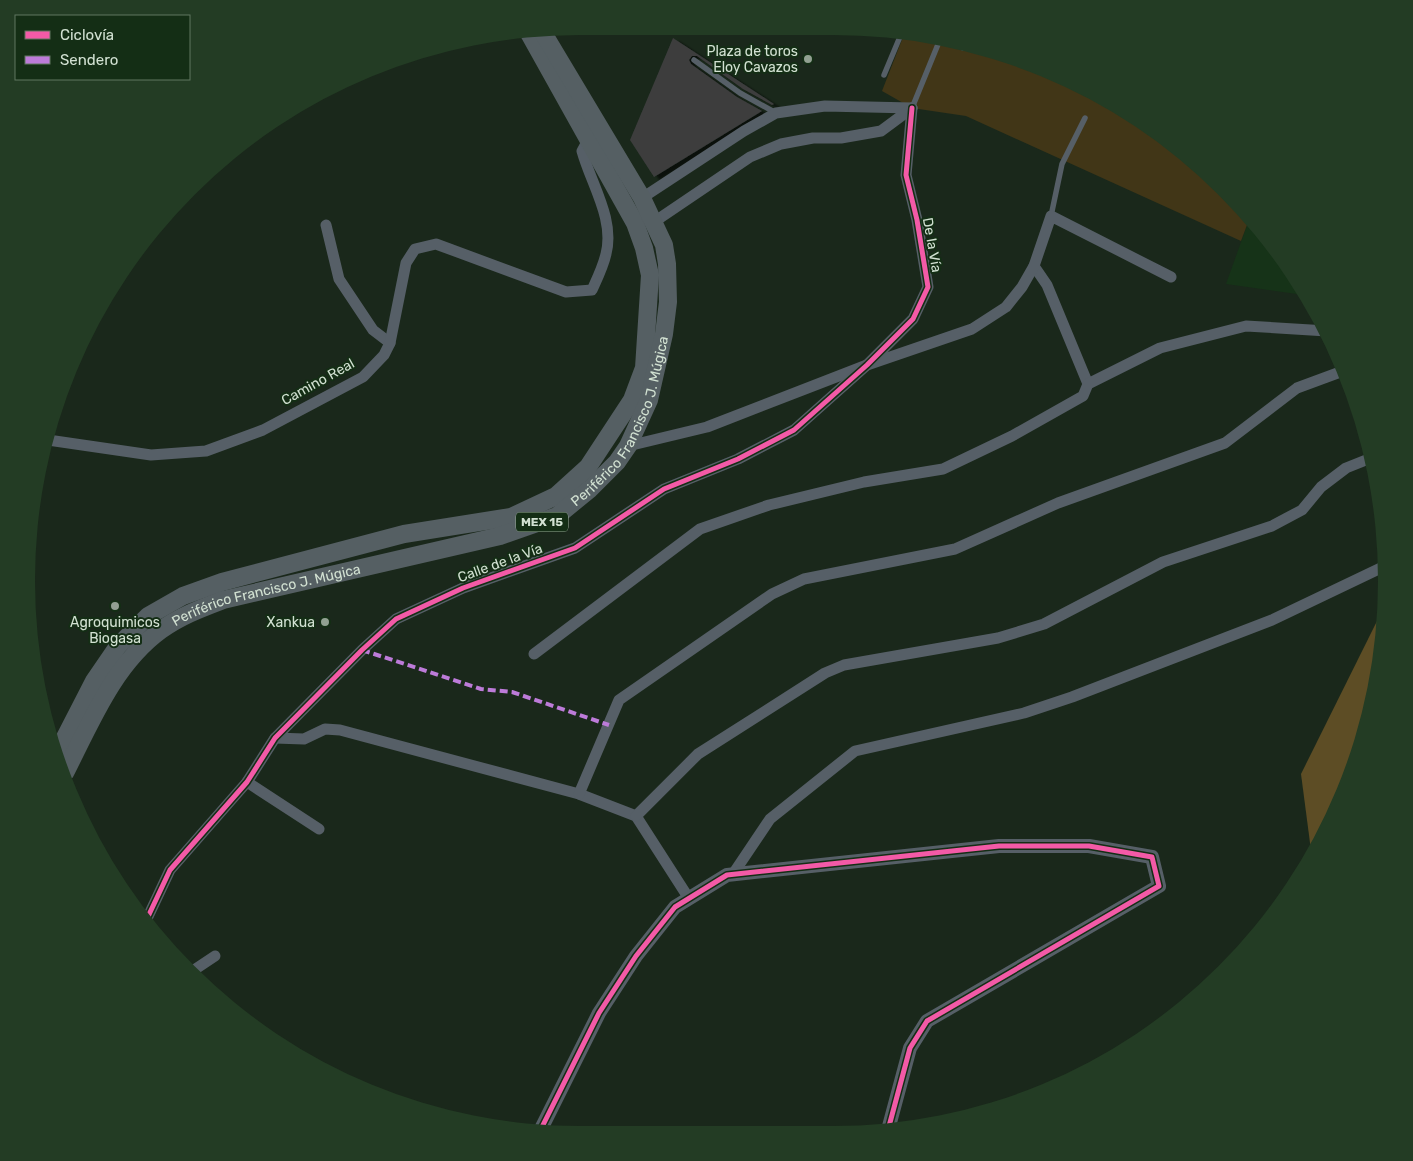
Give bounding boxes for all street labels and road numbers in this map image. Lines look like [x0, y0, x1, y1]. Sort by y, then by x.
street label: De la Vía [919, 216, 945, 274]
street label: Periférico Francisco J. Múgica [567, 334, 672, 510]
street label: Camino Real [279, 355, 357, 409]
road number: MEX 15 [516, 512, 568, 532]
street label: Calle de la Vía [455, 540, 545, 586]
street label: Periférico Francisco J. Múgica [169, 560, 362, 630]

